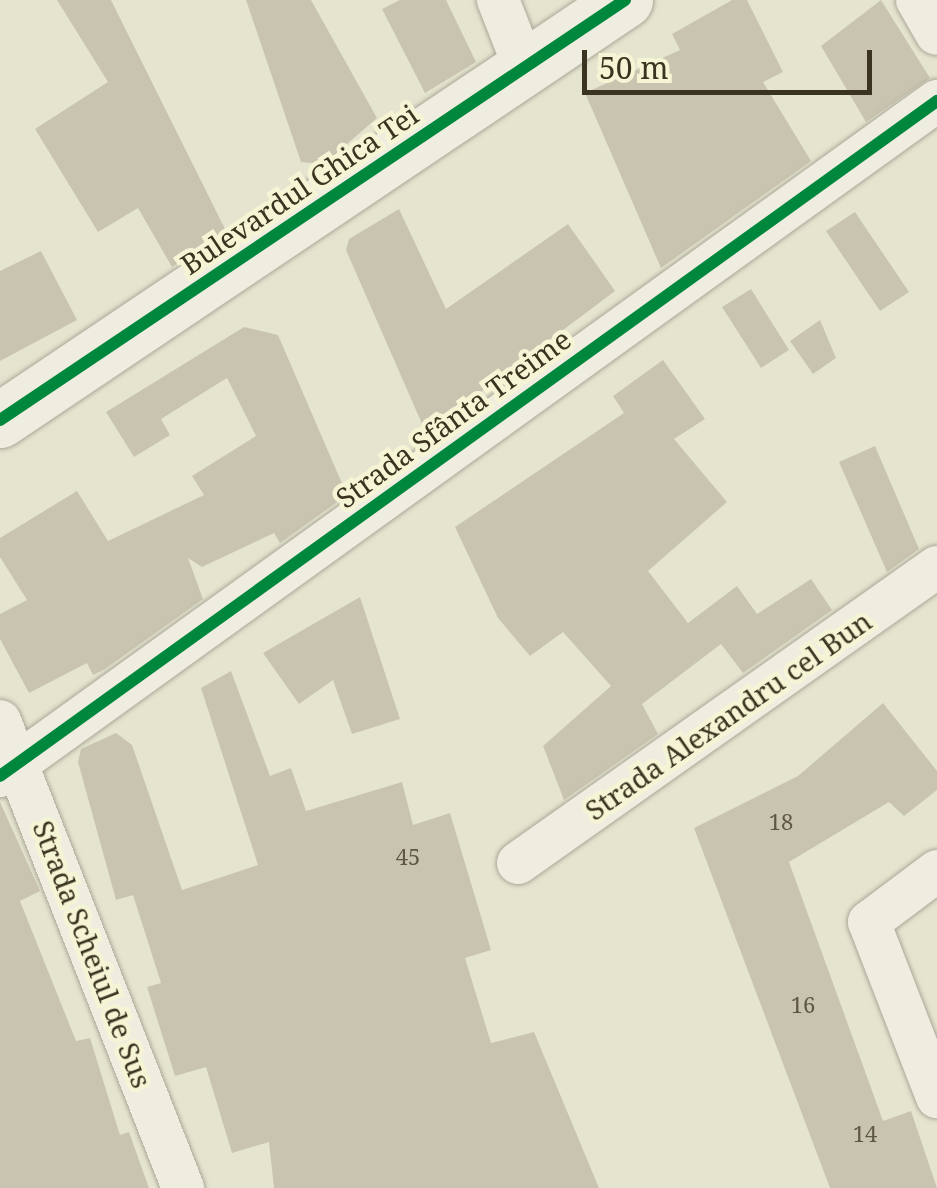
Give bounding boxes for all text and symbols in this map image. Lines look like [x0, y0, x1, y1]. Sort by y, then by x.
scale bar [587, 30, 877, 92]
text: 50 m [599, 47, 669, 88]
street label: Bulevardul Ghica Tei [174, 97, 424, 281]
street label: Strada Sfânta Treime [329, 322, 577, 514]
street label: Strada Alexandru cel Bun [579, 603, 877, 827]
house number: 18 [769, 809, 793, 835]
street label: Strada Scheiul de Sus [27, 816, 159, 1092]
house number: 45 [396, 844, 420, 870]
house number: 16 [791, 992, 815, 1018]
house number: 14 [853, 1121, 877, 1147]

